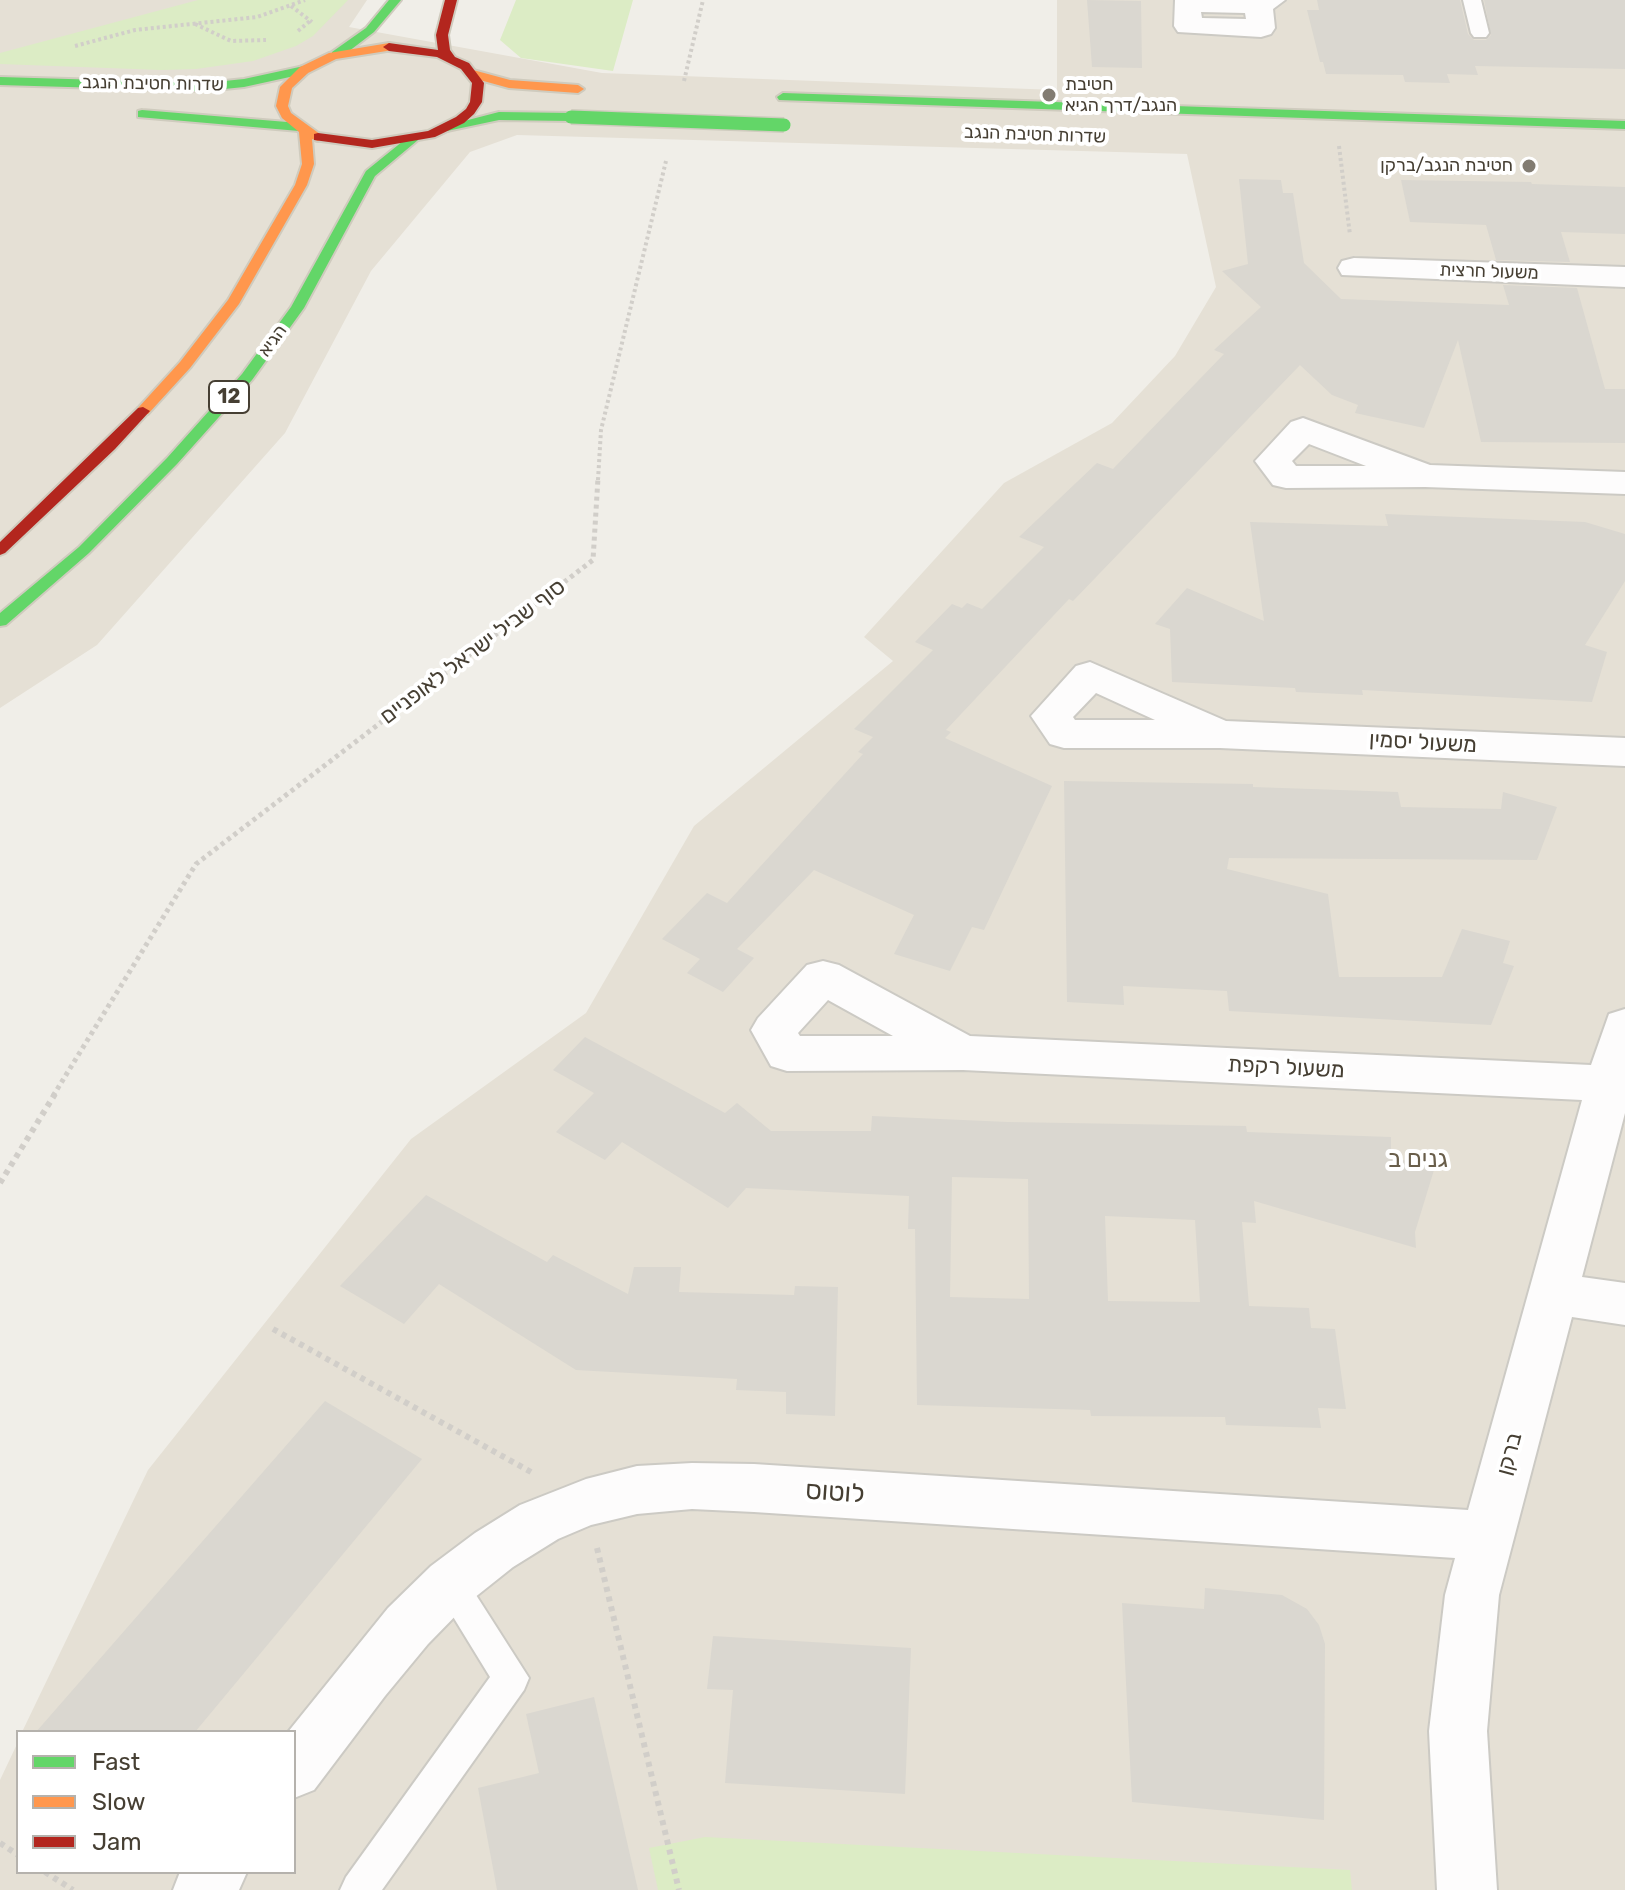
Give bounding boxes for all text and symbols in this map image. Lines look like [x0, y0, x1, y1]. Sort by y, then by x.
street label: שדרות חטיבת הנגב [82, 72, 224, 96]
place label: חטיבת הנגב/דרך הגיא [1065, 74, 1177, 116]
marker: חטיבת הנגב/דרך הגיא [1040, 86, 1058, 104]
street label: שדרות חטיבת הנגב [964, 122, 1106, 148]
place label: חטיבת הנגב/ברקן [1380, 155, 1513, 177]
marker: חטיבת הנגב/ברקן [1520, 157, 1538, 175]
street label: משעול חרצית [1439, 259, 1539, 285]
street label: הגיא [254, 321, 292, 361]
road number: 12 [209, 381, 249, 413]
street label: סוף שביל ישראל לאופניים [375, 574, 571, 730]
street label: משעול יסמין [1368, 727, 1478, 759]
street label: משעול רקפת [1227, 1052, 1345, 1084]
district label: גנים ב [1388, 1146, 1448, 1174]
street label: ברקן [1492, 1430, 1528, 1478]
street label: לוטוס [804, 1475, 866, 1511]
legend [16, 1730, 296, 1874]
text: Fast [92, 1748, 140, 1776]
text: Slow [92, 1788, 145, 1816]
text: Jam [92, 1828, 142, 1856]

